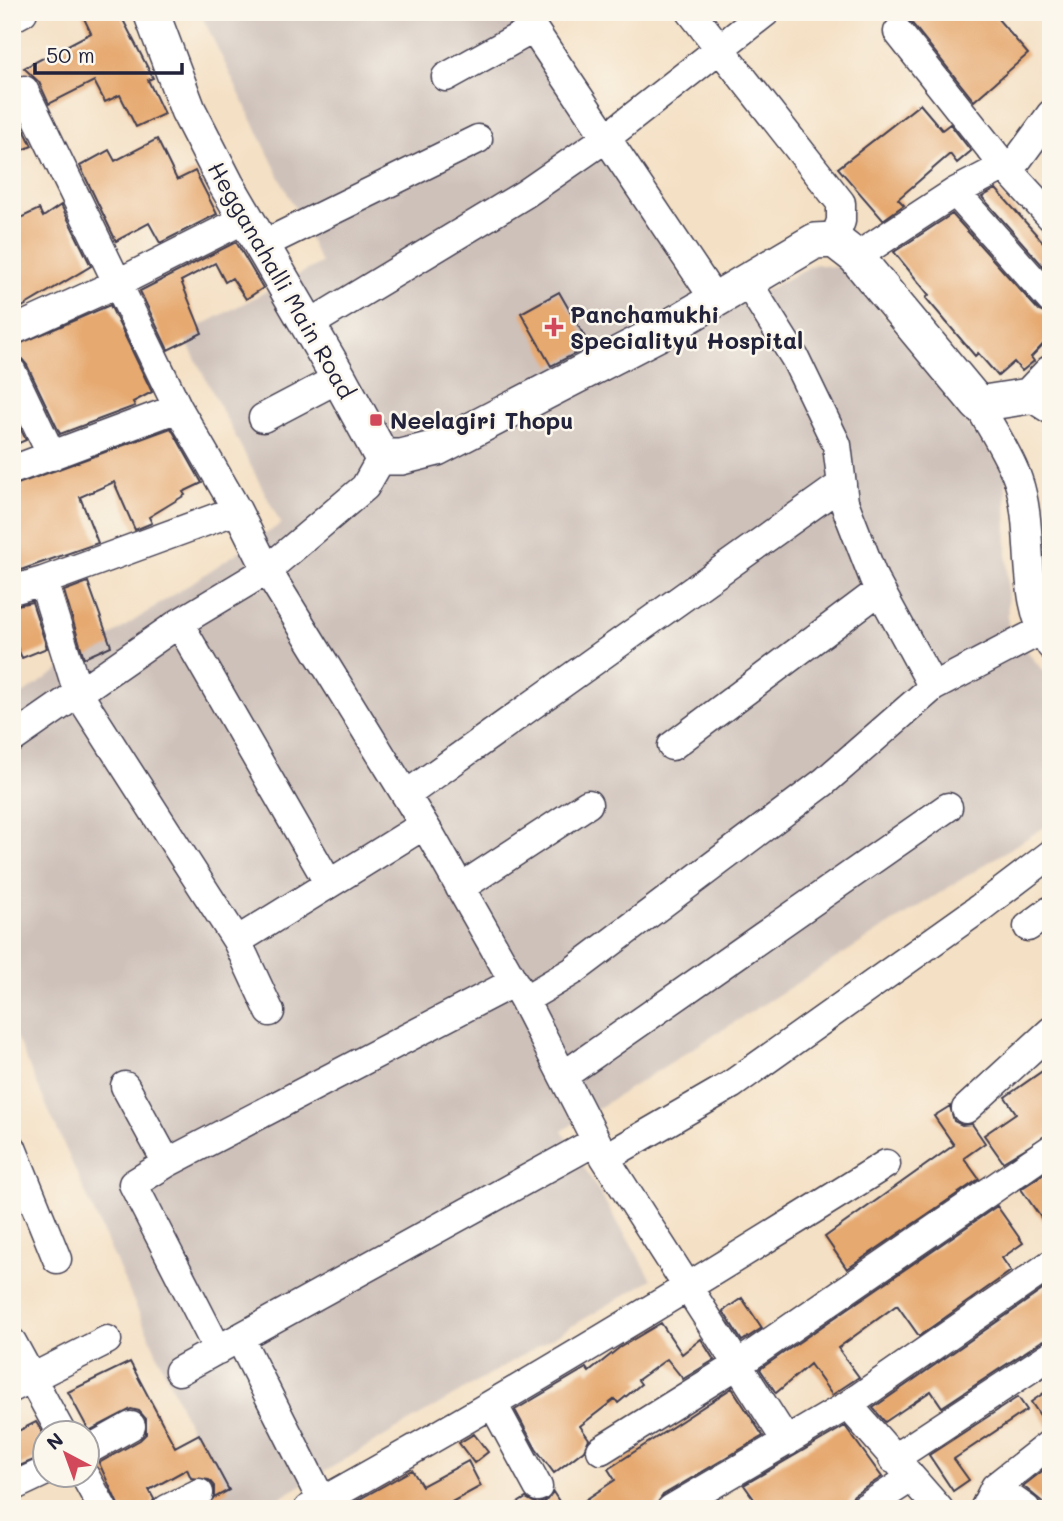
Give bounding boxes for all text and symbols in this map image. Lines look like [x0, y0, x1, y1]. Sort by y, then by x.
scale bar [35, 32, 182, 76]
text: 50 m [46, 41, 95, 68]
street label: Hegganahalli Main Road [202, 156, 362, 404]
place label: Panchamukhi Specialityu Hospital [570, 299, 803, 355]
marker: Panchamukhi Specialityu Hospital [544, 317, 564, 337]
place label: Neelagiri Thopu [390, 405, 573, 435]
marker: Neelagiri Thopu [368, 412, 384, 428]
north arrow [32, 1420, 102, 1490]
text: N [41, 1427, 68, 1455]

